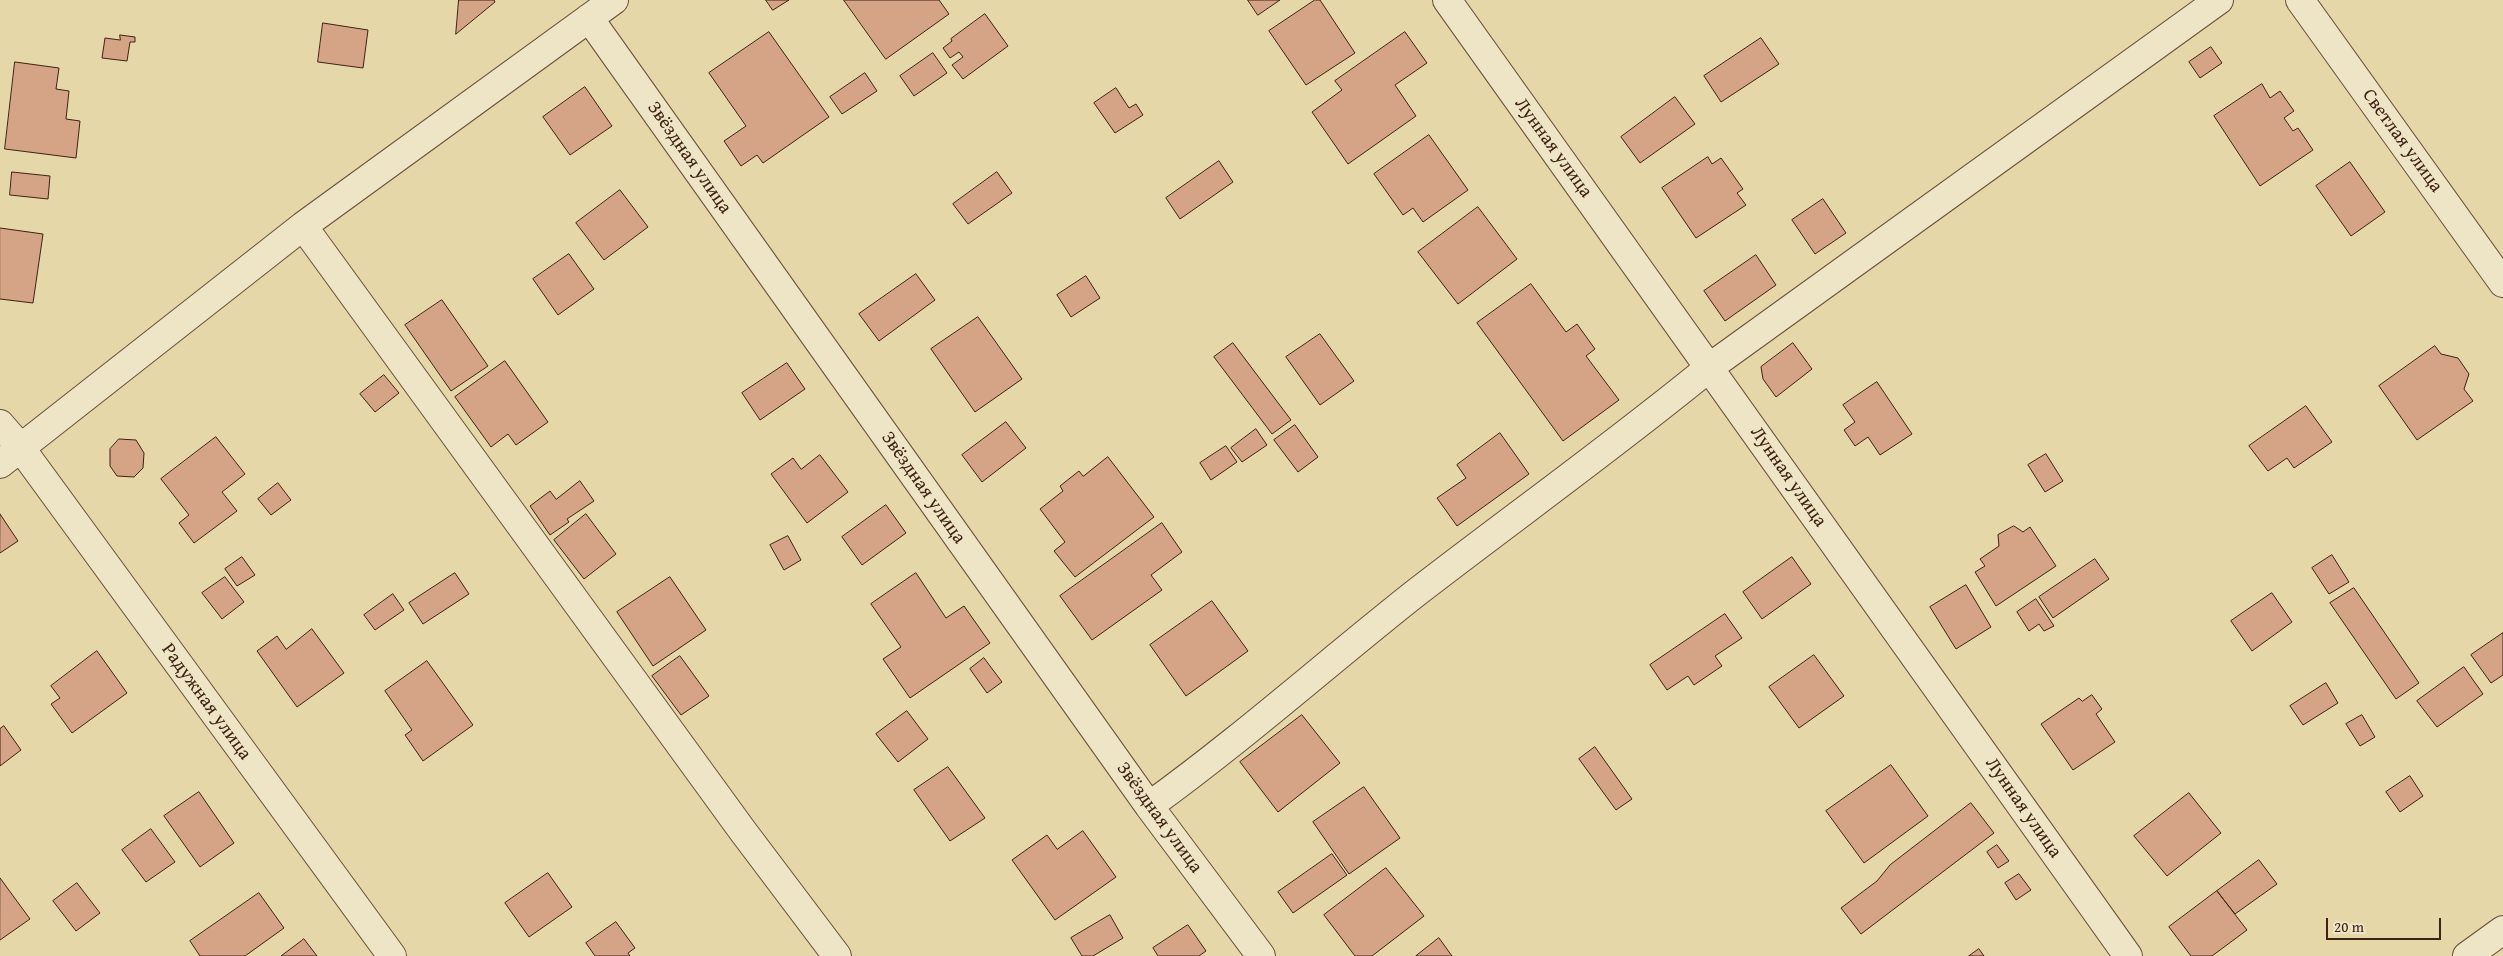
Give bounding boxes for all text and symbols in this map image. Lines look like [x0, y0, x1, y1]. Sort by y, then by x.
street label: Светлая улица [2357, 85, 2447, 197]
street label: Лунная улица [1509, 94, 1597, 202]
street label: Звёздная улица [642, 98, 736, 218]
street label: Лунная улица [1745, 422, 1831, 532]
street label: Звёздная улица [876, 428, 970, 548]
street label: Радужная улица [156, 639, 256, 765]
street label: Лунная улица [1980, 753, 2066, 863]
street label: Звёздная улица [1111, 758, 1207, 878]
scale bar [2328, 908, 2443, 940]
text: 20 m [2334, 916, 2364, 937]

